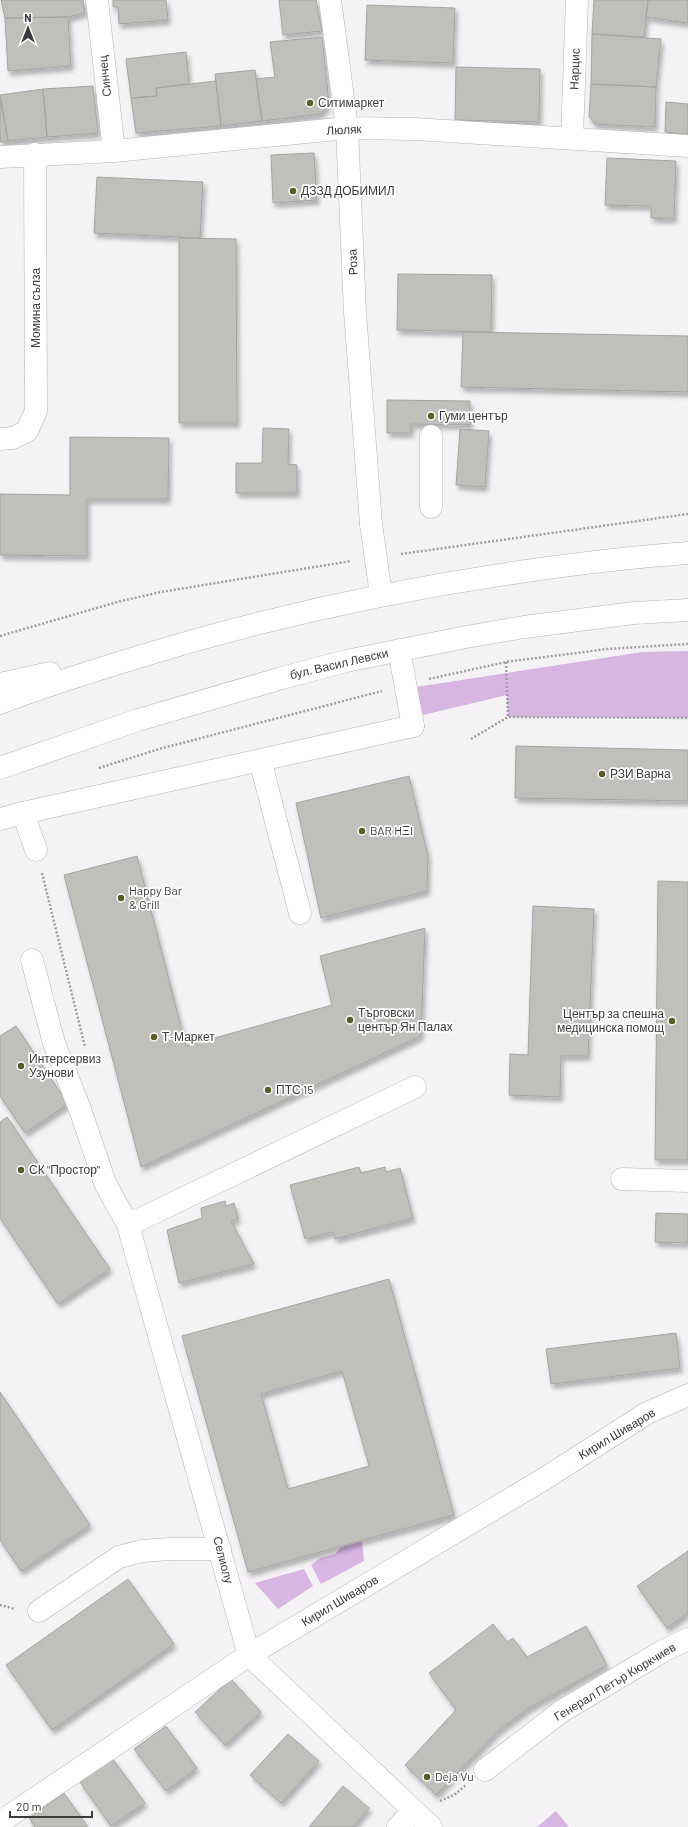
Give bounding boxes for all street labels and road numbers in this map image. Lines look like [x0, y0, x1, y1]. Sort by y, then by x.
street label: Нарцис [566, 48, 583, 90]
street label: Синчец [95, 54, 114, 98]
street label: Люляк [326, 121, 363, 137]
street label: Роза [345, 248, 359, 275]
street label: Момина сълза [28, 268, 42, 348]
street label: бул. Васил Левски [288, 645, 390, 682]
street label: Кирил Шиваров [576, 1405, 658, 1462]
street label: Селиолу [210, 1535, 237, 1585]
street label: Кирил Шиваров [299, 1572, 381, 1629]
street label: Генерал Петър Кюркчиев [551, 1639, 678, 1724]

